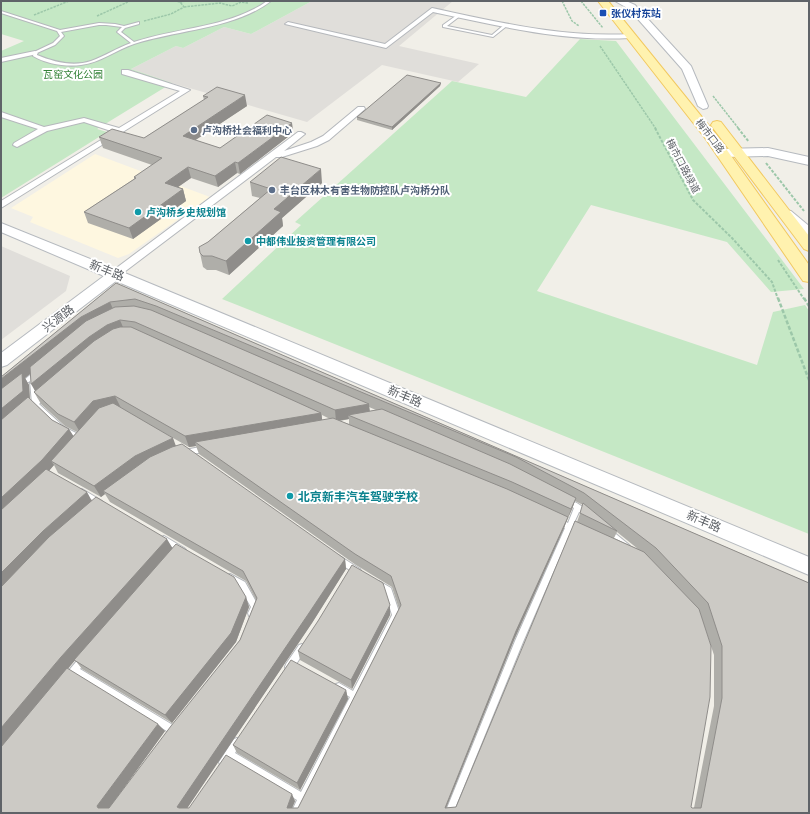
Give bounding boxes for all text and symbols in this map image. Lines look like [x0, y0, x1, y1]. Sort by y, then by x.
place label: 张仪村东站 [611, 7, 661, 20]
marker: 张仪村东站 [598, 8, 608, 18]
park label: 瓦窑文化公园 [43, 68, 103, 81]
street label: 梅市口路 [693, 116, 727, 156]
place label: 卢沟桥社会福利中心 [202, 124, 292, 137]
marker: 卢沟桥社会福利中心 [189, 125, 199, 135]
street label: 梅市口路绿道 [663, 136, 703, 196]
place label: 丰台区林木有害生物防控队卢沟桥分队 [280, 184, 450, 197]
marker: 丰台区林木有害生物防控队卢沟桥分队 [267, 185, 277, 195]
place label: 卢沟桥乡史规划馆 [146, 206, 226, 219]
marker: 卢沟桥乡史规划馆 [133, 207, 143, 217]
place label: 中都伟业投资管理有限公司 [256, 235, 376, 248]
marker: 中都伟业投资管理有限公司 [243, 236, 253, 246]
street label: 新丰路 [87, 256, 127, 284]
street label: 兴源路 [39, 301, 77, 335]
street label: 新丰路 [385, 382, 425, 410]
place label: 北京新丰汽车驾驶学校 [298, 489, 418, 504]
marker: 北京新丰汽车驾驶学校 [285, 491, 295, 501]
street label: 新丰路 [684, 507, 724, 535]

